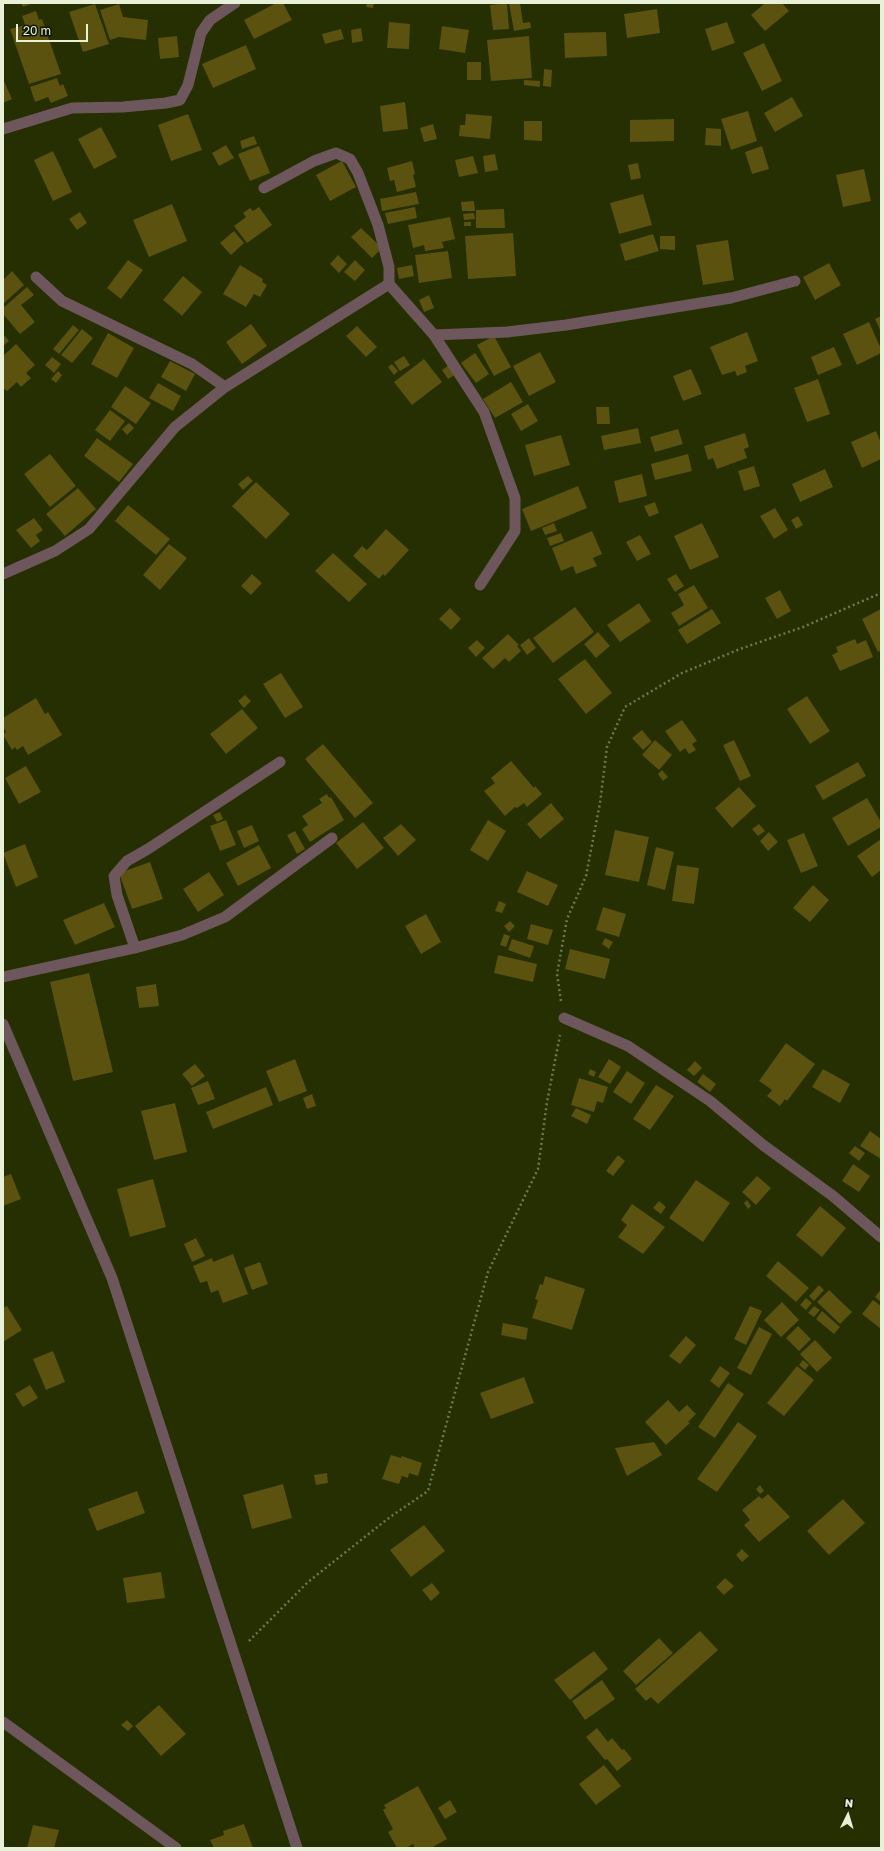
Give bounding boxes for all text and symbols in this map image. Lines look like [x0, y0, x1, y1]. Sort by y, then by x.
scale bar [18, 16, 90, 42]
text: 20 m [23, 23, 51, 38]
north arrow [828, 1795, 868, 1835]
text: N [844, 1796, 854, 1809]

